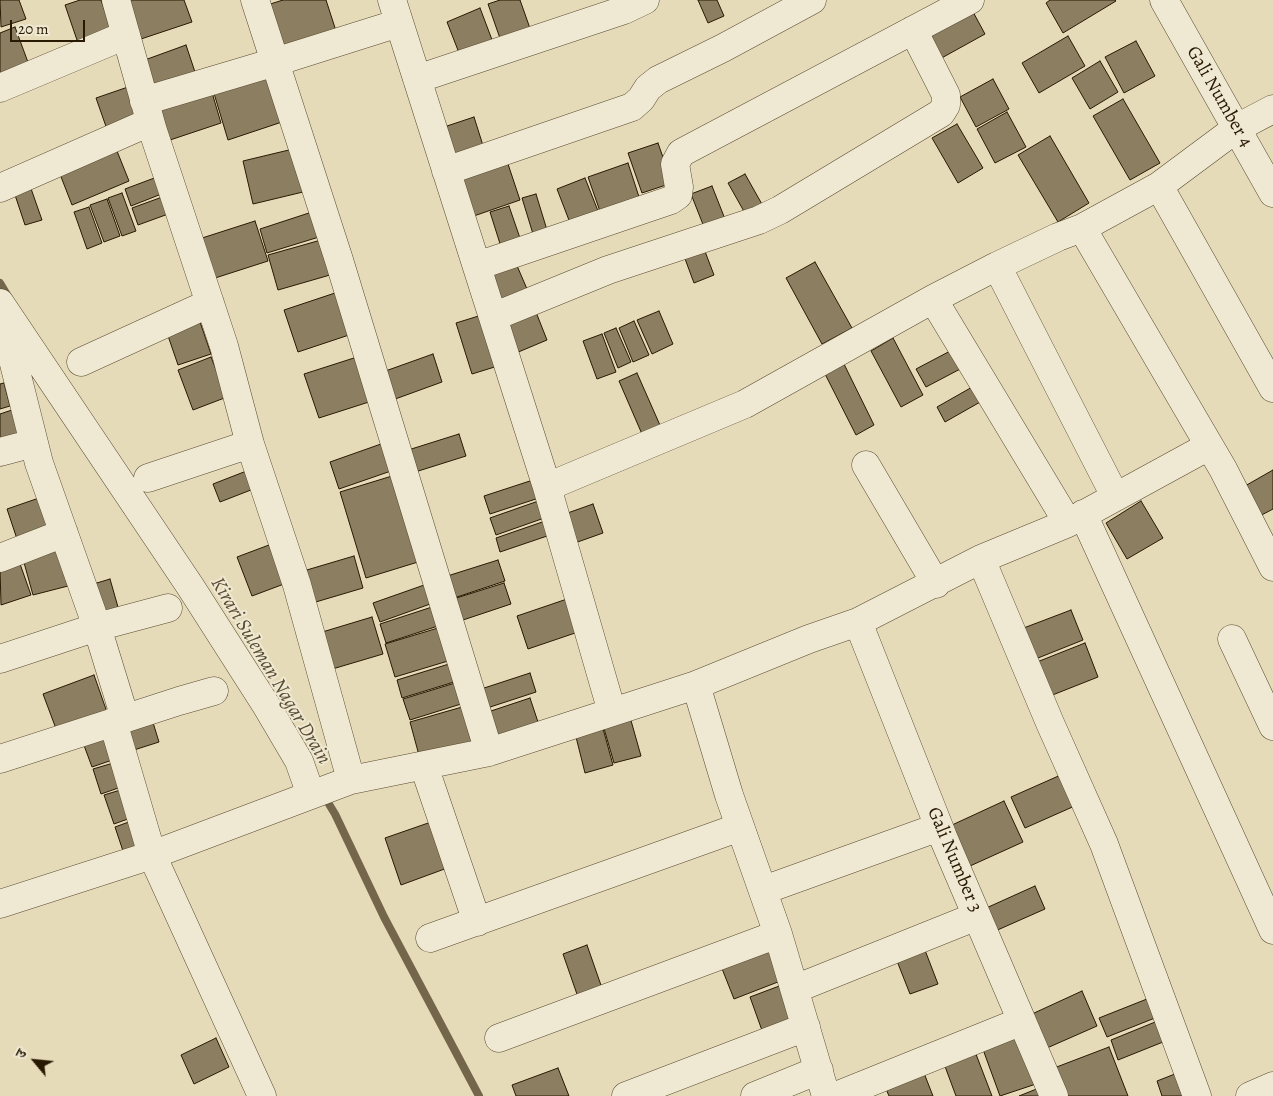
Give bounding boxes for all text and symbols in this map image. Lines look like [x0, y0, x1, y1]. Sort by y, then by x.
scale bar [12, 10, 88, 42]
text: 20 m [18, 19, 49, 39]
street label: Gali Number 4 [1181, 43, 1257, 151]
water label: Kirari Suleman Nagar Drain [205, 573, 335, 769]
street label: Gali Number 3 [922, 804, 986, 916]
north arrow [10, 1036, 60, 1086]
text: उ [11, 1046, 31, 1061]

